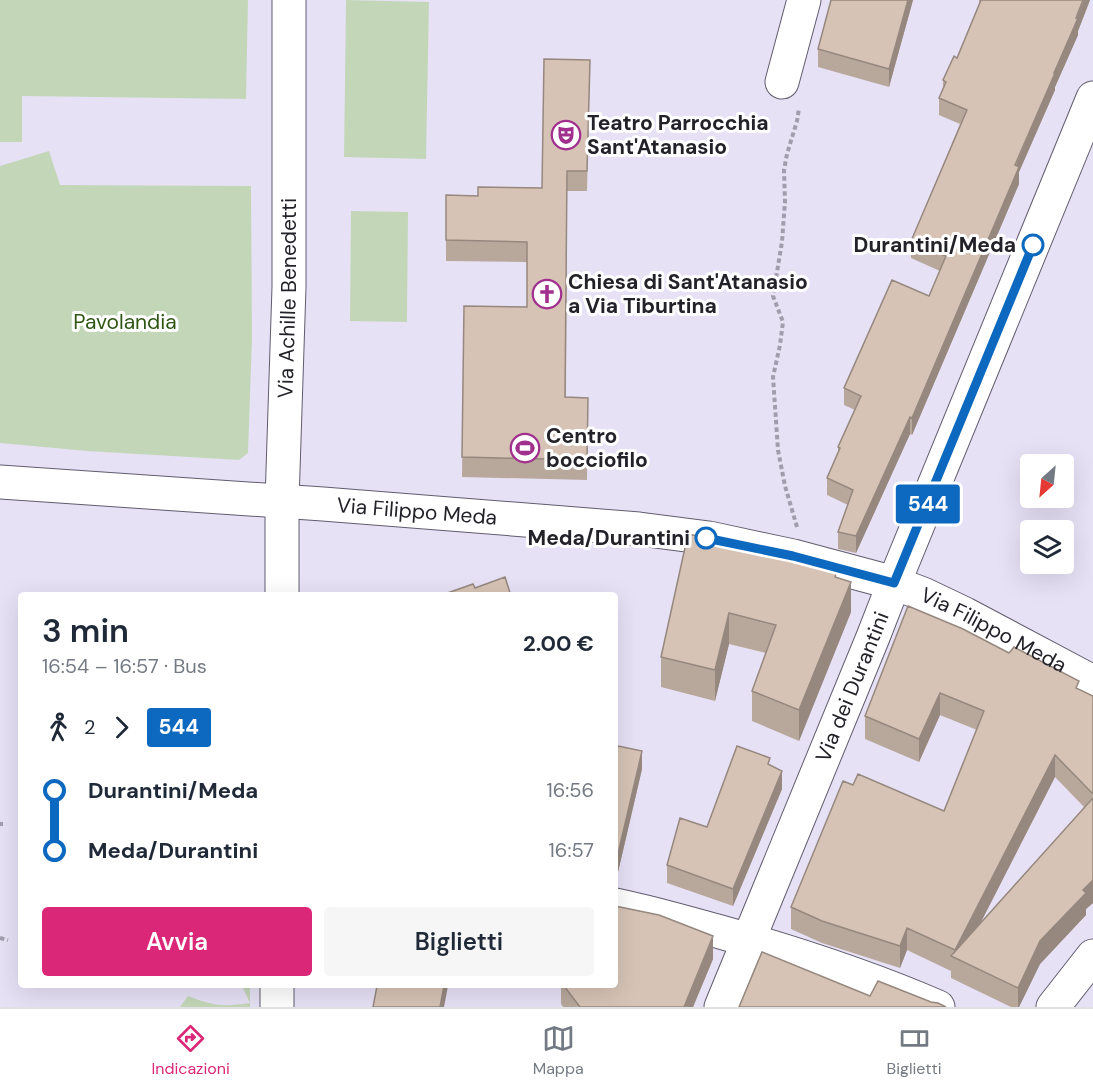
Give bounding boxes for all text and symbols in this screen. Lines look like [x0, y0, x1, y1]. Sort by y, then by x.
place label: Teatro Parrocchia Sant'Atanasio [587, 109, 769, 161]
theatre icon: Teatro Parrocchia Sant'Atanasio [550, 119, 582, 151]
street label: Via Achille Benedetti [271, 198, 303, 399]
place label: Durantini/Meda [854, 231, 1016, 259]
marker: Durantini/Meda [1022, 234, 1044, 256]
place label: Chiesa di Sant'Atanasio a Via Tiburtina [568, 268, 808, 320]
church icon: Chiesa di Sant'Atanasio a Via Tiburtina [531, 278, 563, 310]
park label: Pavolandia [73, 308, 177, 336]
place label: Centro bocciofilo [546, 422, 648, 474]
sports icon: Centro bocciofilo [509, 432, 541, 464]
north arrow [1020, 454, 1074, 508]
map controls [1020, 454, 1074, 574]
line badge: 544 [894, 484, 962, 524]
text: 544 [908, 490, 948, 518]
street label: Via Filippo Meda [336, 491, 498, 532]
button: layers [1020, 520, 1074, 574]
place label: Meda/Durantini [528, 524, 690, 552]
marker: Meda/Durantini [695, 527, 717, 549]
street label: Via Filippo Meda [916, 581, 1071, 679]
street label: Via dei Durantini [809, 608, 895, 766]
text: 3 min [42, 609, 129, 652]
text: 2.00 € [523, 629, 594, 658]
text: 16:54 – 16:57 · Bus [42, 653, 207, 679]
icon: walk [42, 711, 75, 744]
icon: forward [105, 711, 138, 744]
text: 544 [159, 713, 199, 741]
text: 2 [84, 714, 96, 740]
text: Durantini/Meda [88, 776, 258, 805]
text: 16:56 [546, 777, 594, 803]
text: Meda/Durantini [88, 836, 258, 865]
text: 16:57 [549, 837, 594, 863]
button: Avvia [42, 907, 312, 976]
button: Biglietti [324, 907, 594, 976]
tab: Indicazioni [151, 1022, 230, 1079]
tab: Mappa [533, 1022, 584, 1079]
tab: Biglietti [887, 1022, 942, 1079]

